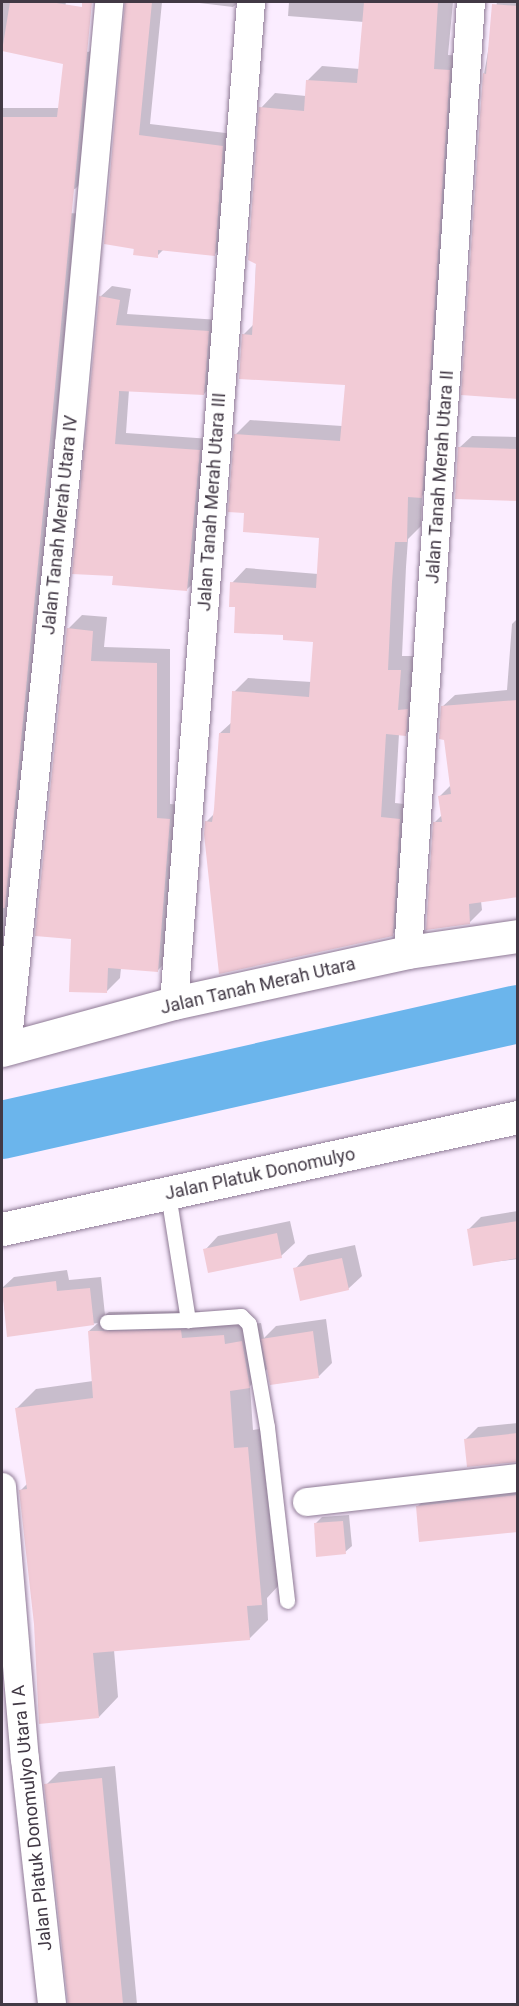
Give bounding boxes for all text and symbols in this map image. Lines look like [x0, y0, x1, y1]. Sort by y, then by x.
street label: Jalan Tanah Merah Utara II [422, 369, 458, 585]
street label: Jalan Tanah Merah Utara III [194, 392, 230, 612]
street label: Jalan Tanah Merah Utara IV [38, 414, 82, 636]
street label: Jalan Tanah Merah Utara [158, 953, 358, 1019]
street label: Jalan Platuk Donomulyo [163, 1143, 357, 1205]
street label: Jalan Platuk Donomulyo Utara I A [7, 1684, 57, 1952]

